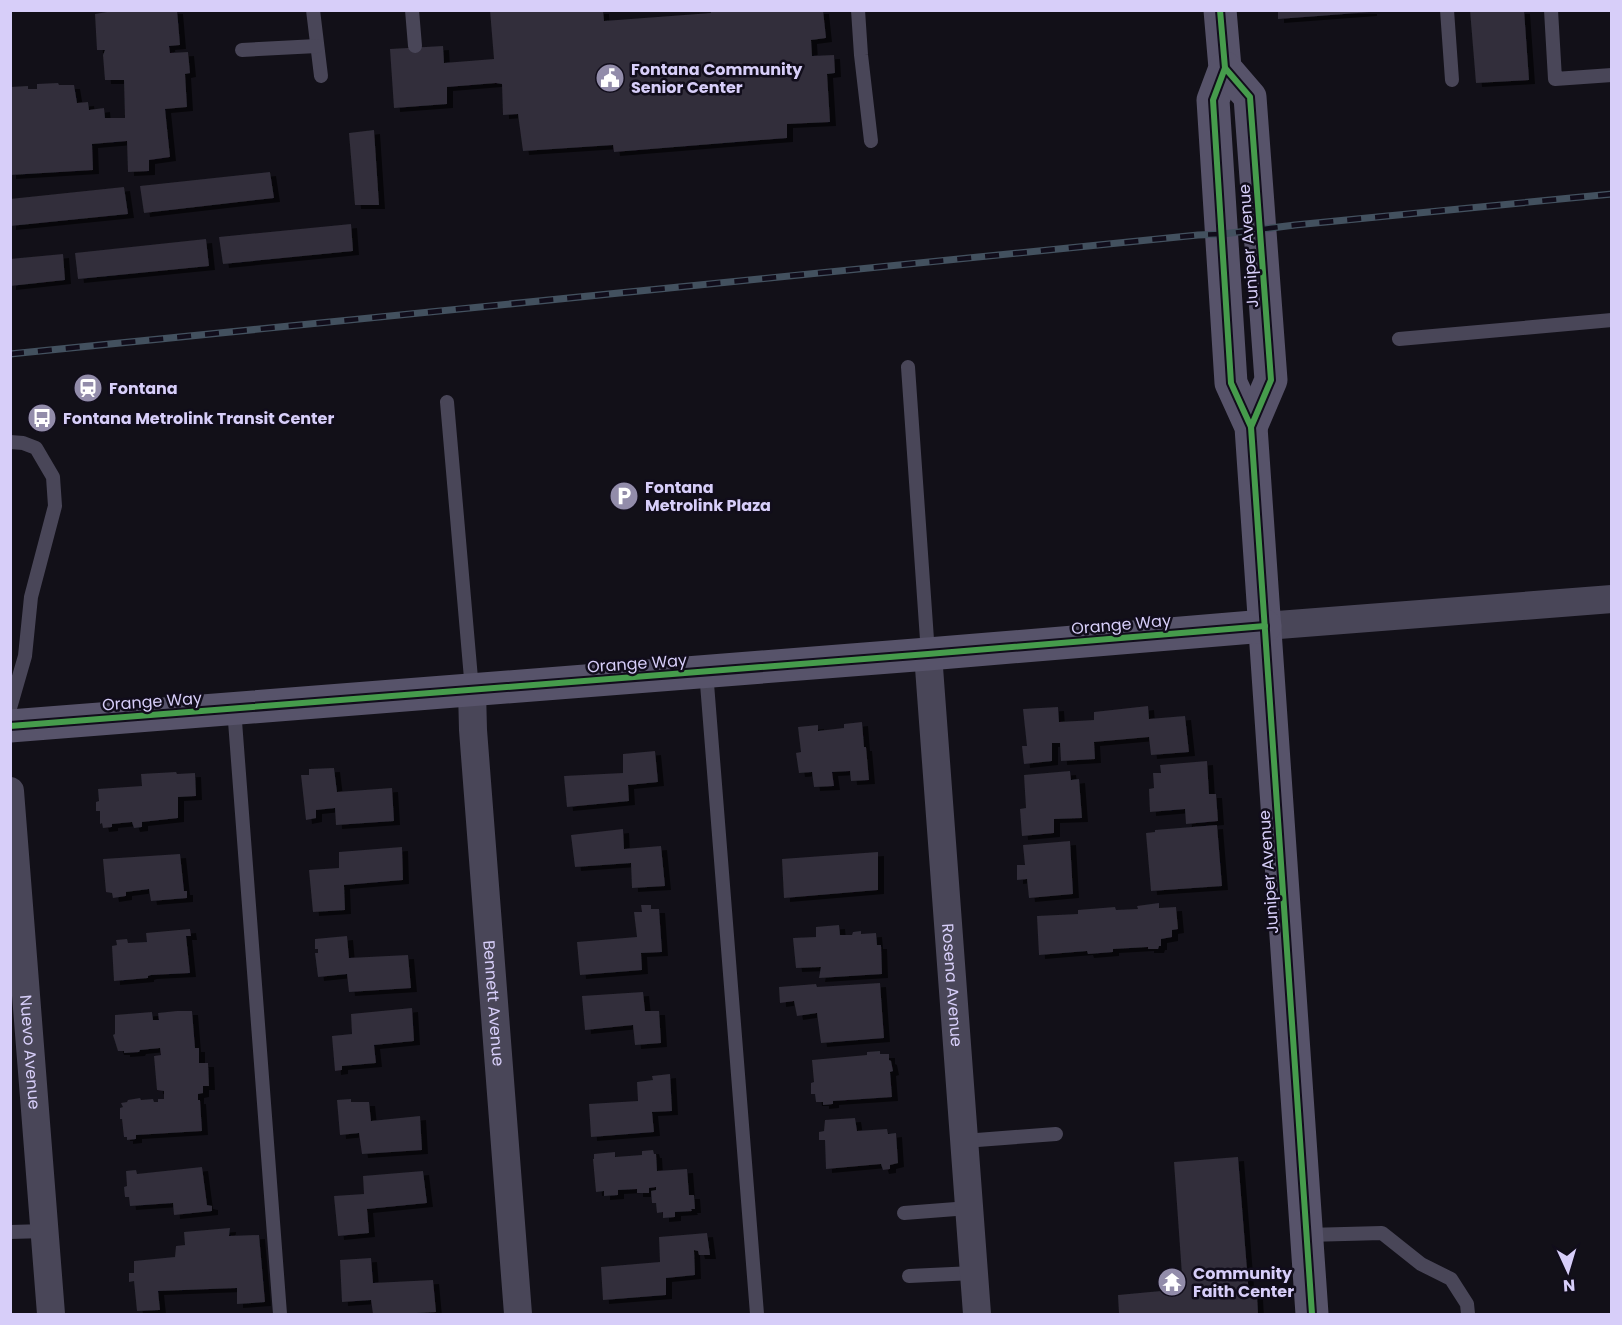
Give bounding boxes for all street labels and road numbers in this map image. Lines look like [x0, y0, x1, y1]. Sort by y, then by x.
street label: Juniper Avenue [1233, 183, 1264, 309]
street label: Orange Way [1070, 609, 1172, 640]
street label: Orange Way [586, 649, 688, 678]
street label: Orange Way [101, 687, 203, 716]
street label: Juniper Avenue [1253, 809, 1284, 935]
street label: Rosena Avenue [936, 923, 968, 1048]
street label: Bennett Avenue [477, 939, 510, 1067]
street label: Nuevo Avenue [14, 994, 46, 1111]

